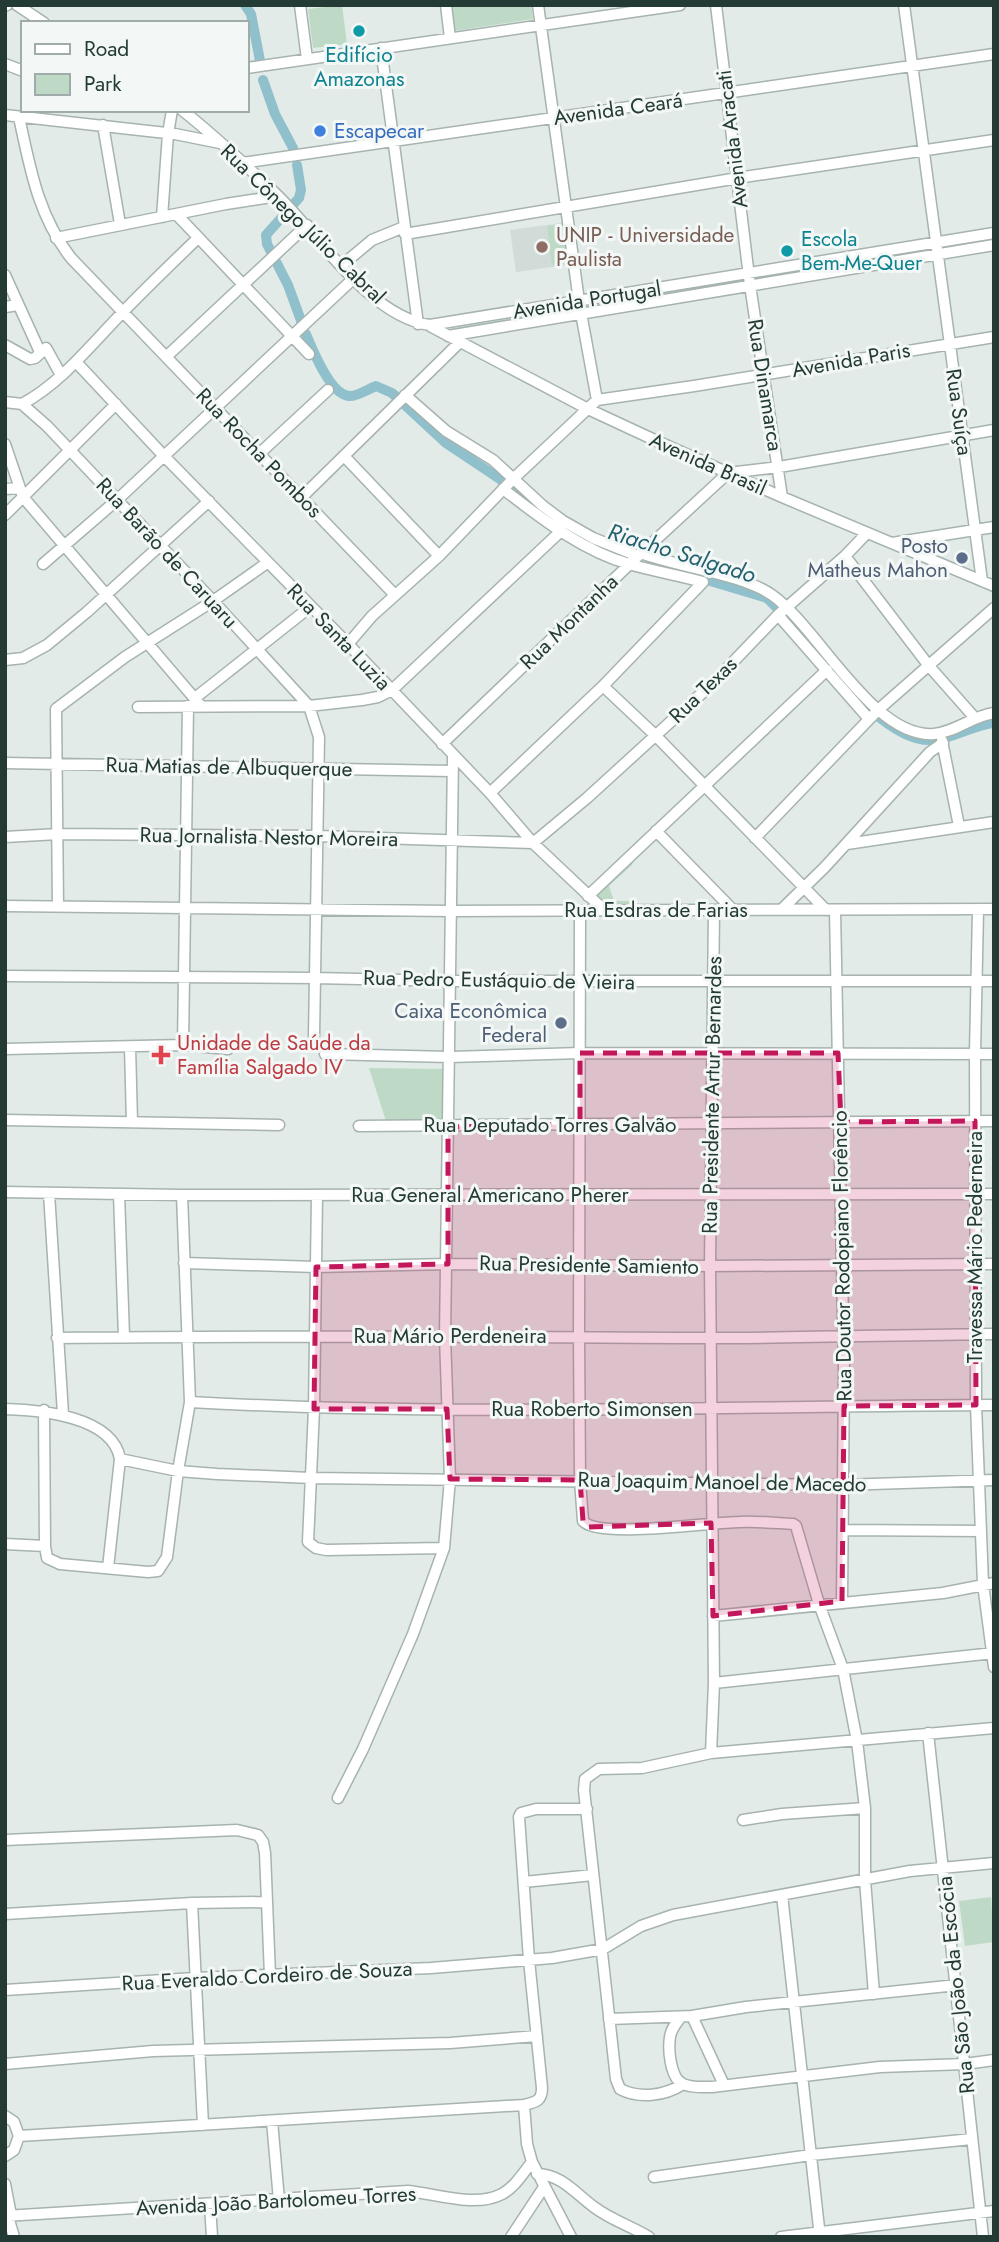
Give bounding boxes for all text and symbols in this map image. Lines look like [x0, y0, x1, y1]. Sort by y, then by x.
legend [21, 21, 248, 112]
marker: Edifício Amazonas [351, 23, 367, 39]
text: Road [84, 34, 129, 64]
place label: Edifício Amazonas [314, 40, 404, 94]
street label: Avenida Aracati [709, 68, 755, 210]
text: Park [84, 69, 122, 99]
street label: Avenida Ceará [551, 85, 685, 133]
place label: Escapecar [334, 116, 425, 146]
marker: Escapecar [312, 123, 328, 139]
street label: Rua Cônego Júlio Cabral [214, 137, 392, 311]
place label: UNIP - Universidade Paulista [556, 220, 735, 274]
place label: Escola Bem-Me-Quer [801, 224, 923, 278]
marker: UNIP - Universidade Paulista [534, 239, 550, 255]
marker: Escola Bem-Me-Quer [779, 243, 795, 259]
street label: Avenida Portugal [511, 273, 663, 327]
street label: Rua Dinamarca [740, 317, 790, 453]
street label: Avenida Paris [790, 335, 912, 385]
street label: Rua Suíça [938, 367, 980, 457]
street label: Rua Rocha Pombos [189, 381, 329, 525]
street label: Avenida Brasil [645, 425, 771, 503]
street label: Rua Barão de Caruaru [89, 471, 245, 635]
water label: Riacho Salgado [604, 514, 761, 592]
place label: Posto Matheus Mahon [808, 531, 948, 585]
marker: Posto Matheus Mahon [954, 550, 970, 566]
street label: Rua Montanha [513, 567, 625, 677]
street label: Rua Santa Luzia [280, 577, 398, 697]
street label: Rua Texas [662, 650, 744, 730]
street label: Rua Matias de Albuquerque [105, 750, 353, 784]
street label: Rua Jornalista Nestor Moreira [139, 820, 399, 854]
street label: Rua Esdras de Farias [564, 895, 748, 925]
street label: Rua Presidente Artur Bernardes [695, 956, 729, 1234]
street label: Rua Pedro Eustáquio de Vieira [363, 963, 635, 997]
place label: Caixa Econômica Federal [394, 996, 547, 1050]
marker: Caixa Econômica Federal [553, 1015, 569, 1031]
place label: Unidade de Saúde da Família Salgado IV [177, 1028, 371, 1082]
marker: Unidade de Saúde da Família Salgado IV [151, 1045, 171, 1065]
street label: Rua Deputado Torres Galvão [423, 1110, 677, 1140]
street label: Rua Doutor Rodopiano Florêncio [824, 1110, 860, 1402]
street label: Travessa Mário Pederneira [960, 1131, 990, 1363]
street label: Rua General Americano Pherer [351, 1180, 630, 1210]
street label: Rua Presidente Samiento [479, 1248, 699, 1282]
street label: Rua Mário Perdeneira [353, 1321, 547, 1351]
street label: Rua Roberto Simonsen [491, 1394, 693, 1424]
street label: Rua Joaquim Manoel de Macedo [577, 1464, 867, 1500]
street label: Rua São João da Escócia [930, 1875, 982, 2095]
street label: Rua Everaldo Cordeiro de Souza [121, 1953, 413, 1999]
street label: Avenida João Bartolomeu Torres [135, 2179, 417, 2223]

